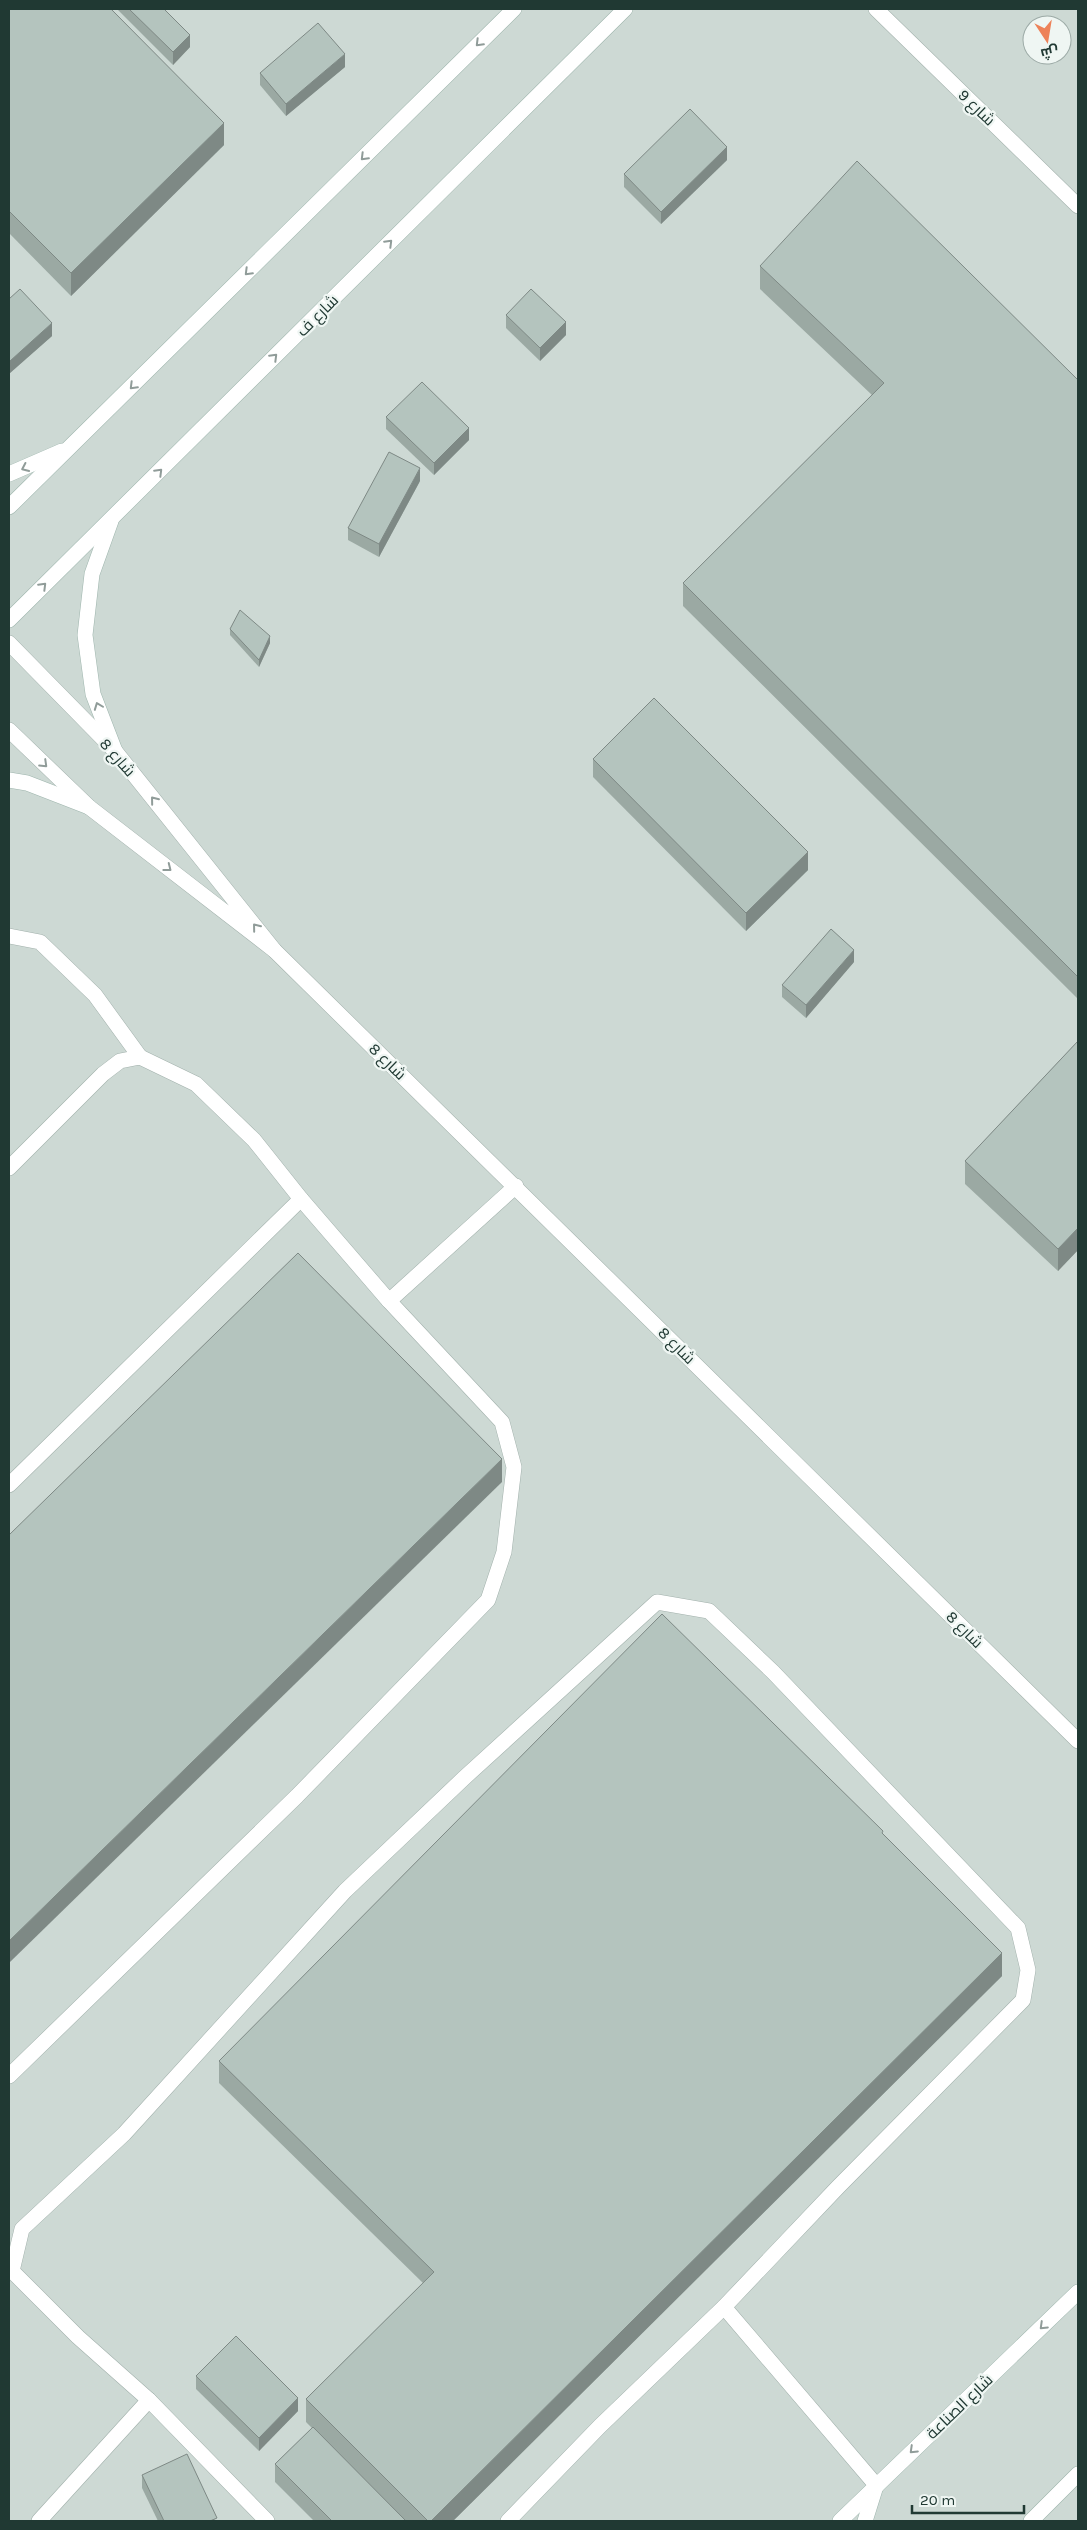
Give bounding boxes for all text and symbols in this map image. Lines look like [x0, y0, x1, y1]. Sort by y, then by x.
north arrow [1022, 15, 1072, 65]
one-way arrow [476, 37, 485, 46]
text: ش [1039, 42, 1060, 62]
street label: شارع 9 [953, 85, 999, 131]
one-way arrow [360, 152, 369, 161]
one-way arrow [384, 240, 393, 249]
one-way arrow [245, 266, 254, 275]
street label: شارع ف [292, 290, 344, 342]
one-way arrow [268, 354, 277, 363]
one-way arrow [130, 380, 139, 389]
one-way arrow [21, 462, 30, 472]
one-way arrow [153, 469, 162, 478]
one-way arrow [38, 583, 47, 592]
one-way arrow [93, 702, 103, 710]
street label: شارع 8 [94, 734, 139, 782]
one-way arrow [38, 758, 47, 767]
one-way arrow [152, 797, 160, 806]
one-way arrow [162, 862, 172, 871]
one-way arrow [253, 924, 261, 933]
street label: شارع 8 [364, 1039, 410, 1085]
street label: شارع 8 [653, 1323, 699, 1369]
street label: شارع 8 [941, 1607, 987, 1653]
one-way arrow [1040, 2320, 1049, 2329]
street label: شارع الصناعة [922, 2370, 998, 2444]
one-way arrow [909, 2444, 918, 2453]
scale bar [912, 2482, 1024, 2514]
text: 20 m [920, 2491, 955, 2509]

